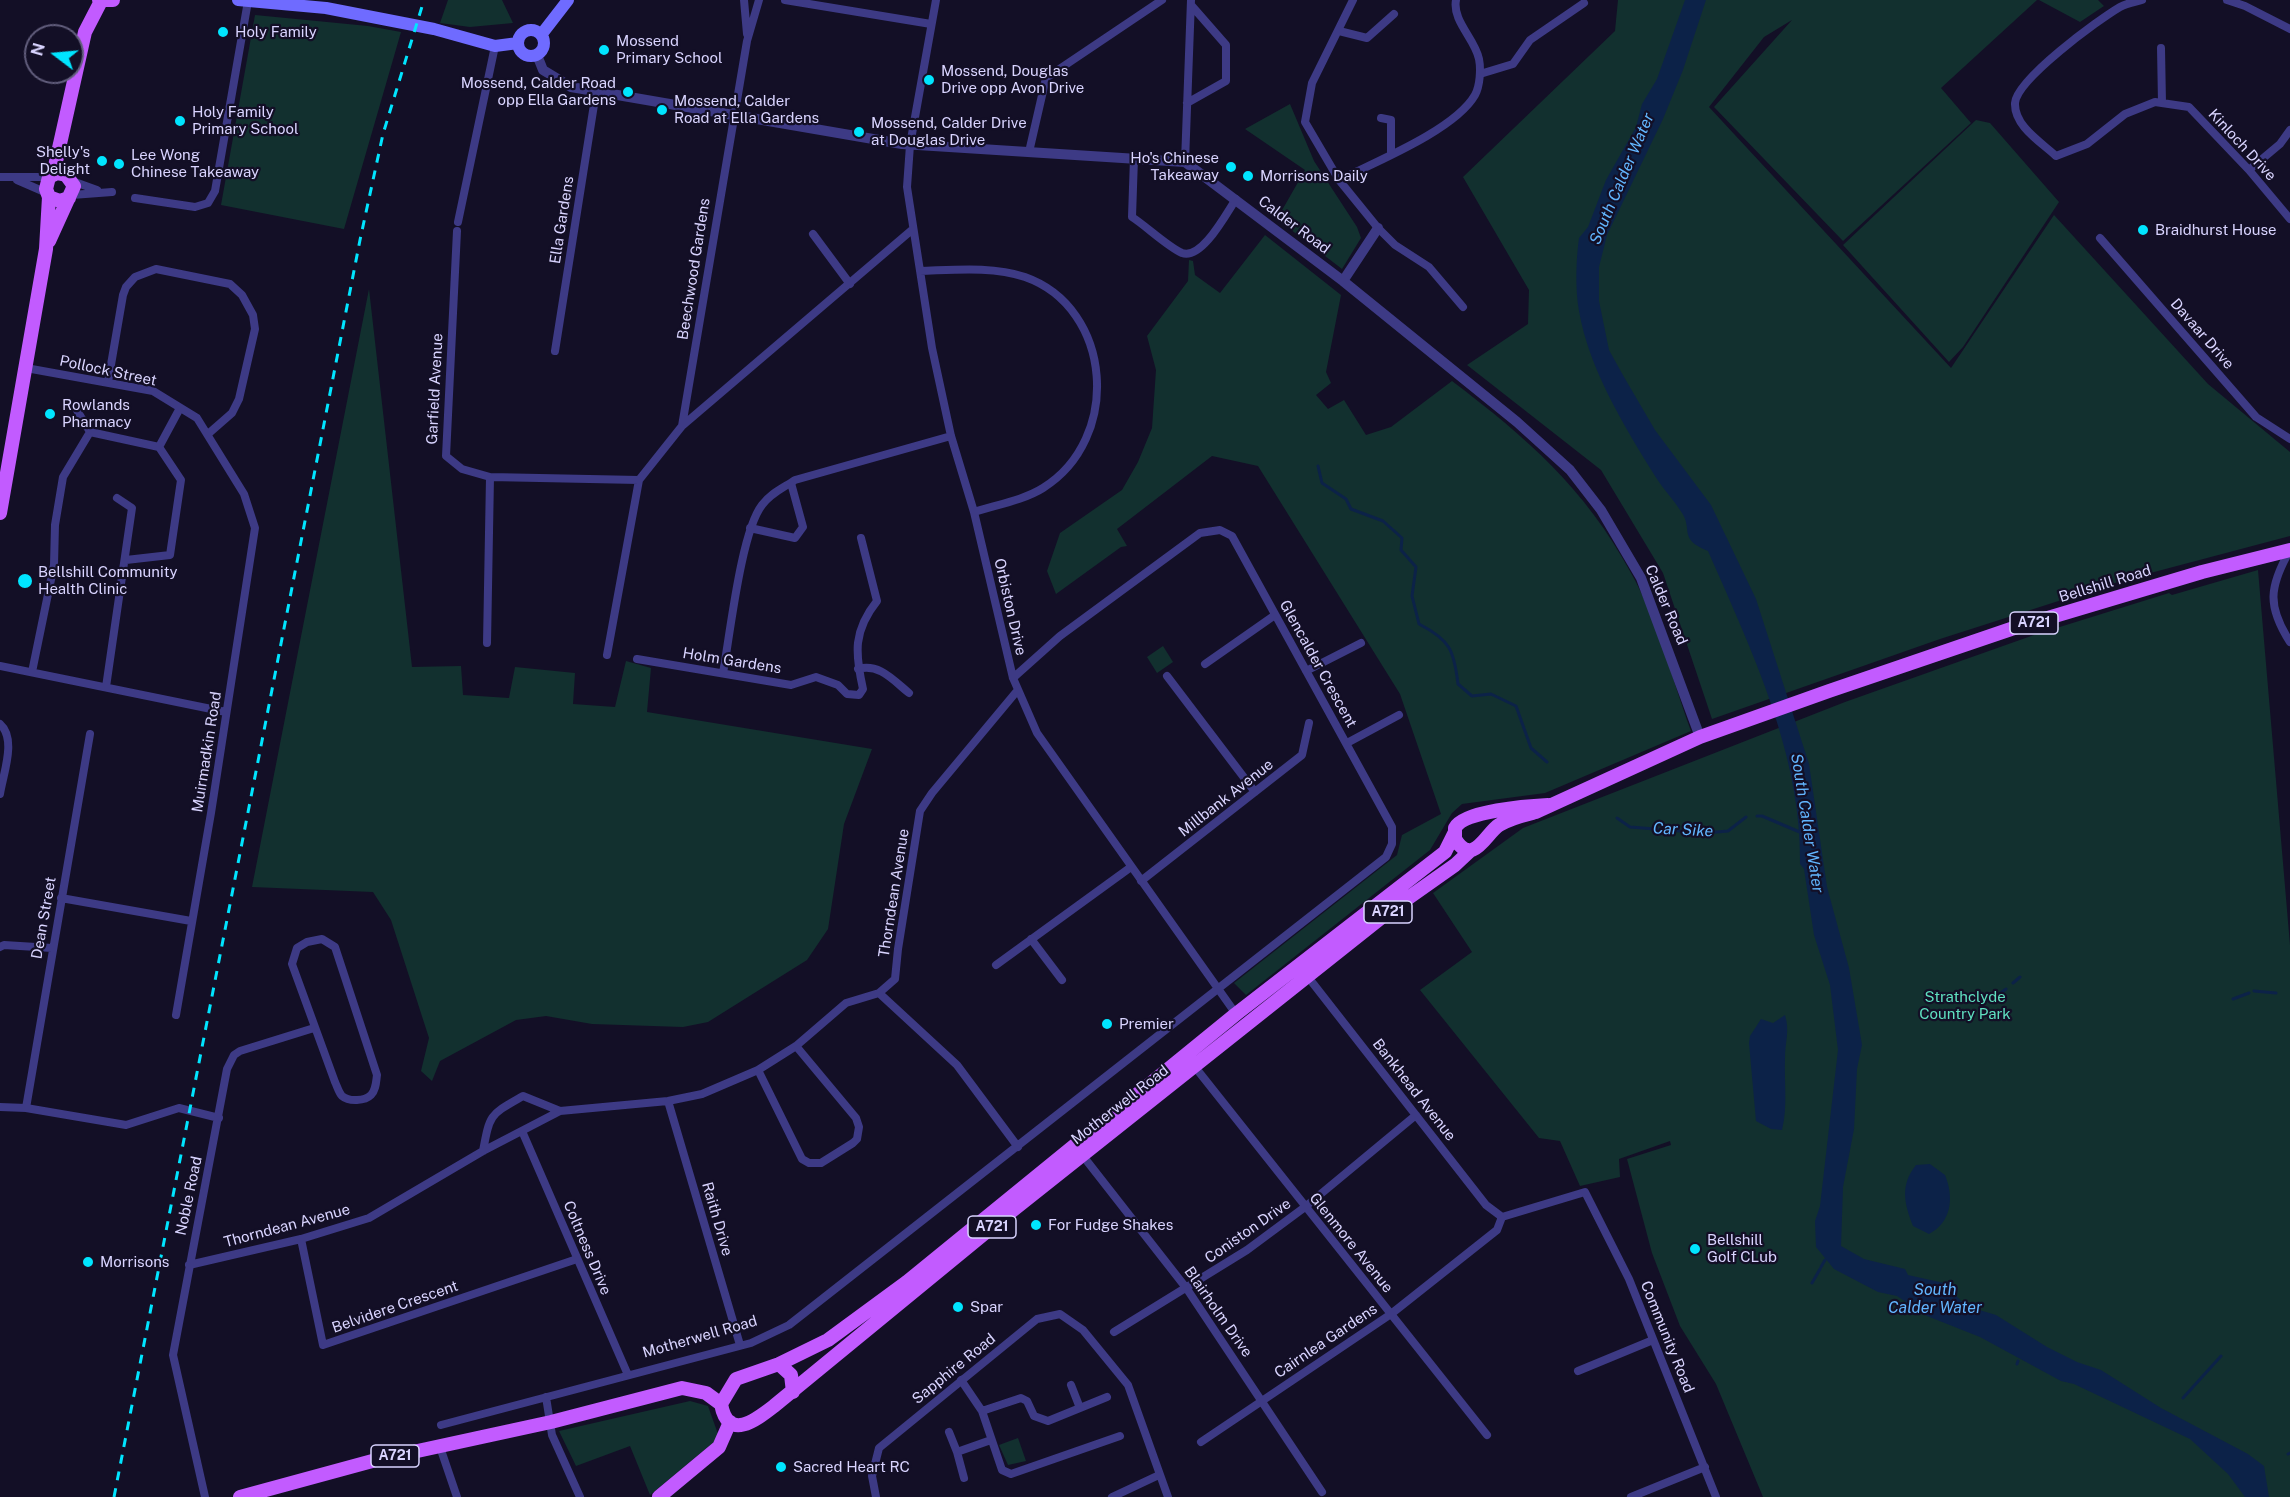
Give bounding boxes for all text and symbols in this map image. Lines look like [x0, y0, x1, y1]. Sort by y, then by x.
place label: Holy Family [235, 23, 317, 41]
north arrow [24, 24, 84, 84]
marker: Holy Family [216, 25, 230, 39]
place label: Mossend Primary School [616, 32, 722, 67]
text: N [27, 41, 49, 58]
marker: Mossend Primary School [597, 43, 611, 57]
place label: Mossend, Douglas Drive opp Avon Drive [941, 62, 1084, 97]
marker: Mossend, Douglas Drive opp Avon Drive [922, 73, 936, 87]
place label: Mossend, Calder Road opp Ella Gardens [461, 74, 616, 109]
marker: Mossend, Calder Road opp Ella Gardens [621, 85, 635, 99]
place label: Mossend, Calder Road at Ella Gardens [674, 92, 819, 127]
place label: Holy Family Primary School [192, 103, 298, 138]
marker: Mossend, Calder Road at Ella Gardens [655, 103, 669, 117]
street label: Kinloch Drive [2204, 105, 2280, 185]
water label: South Calder Water [1586, 110, 1658, 248]
marker: Holy Family Primary School [173, 114, 187, 128]
place label: Mossend, Calder Drive at Douglas Drive [871, 114, 1027, 149]
marker: Mossend, Calder Drive at Douglas Drive [852, 125, 866, 139]
place label: Shelly's Delight [36, 143, 90, 178]
place label: Lee Wong Chinese Takeaway [131, 146, 259, 181]
place label: Ho's Chinese Takeaway [1130, 149, 1219, 184]
marker: Shelly's Delight [95, 154, 109, 168]
marker: Lee Wong Chinese Takeaway [112, 157, 126, 171]
marker: Ho's Chinese Takeaway [1224, 160, 1238, 174]
place label: Morrisons Daily [1260, 167, 1368, 185]
marker: Morrisons Daily [1241, 169, 1255, 183]
street label: Ella Gardens [546, 175, 578, 265]
street label: Calder Road [1255, 192, 1333, 258]
street label: Beechwood Gardens [674, 197, 714, 341]
place label: Braidhurst House [2155, 221, 2277, 239]
marker: Braidhurst House [2136, 223, 2150, 237]
street label: Davaar Drive [2166, 295, 2238, 373]
street label: Garfield Avenue [423, 333, 447, 445]
street label: Pollock Street [58, 352, 158, 390]
place label: Rowlands Pharmacy [62, 396, 132, 431]
marker: Rowlands Pharmacy [43, 407, 57, 421]
street label: Orbiston Drive [990, 557, 1030, 657]
street label: Bellshill Road [2057, 561, 2153, 607]
street label: Calder Road [1641, 562, 1691, 648]
place label: Bellshill Community Health Clinic [38, 563, 178, 598]
marker: Bellshill Community Health Clinic [16, 572, 34, 590]
street label: Glencalder Crescent [1276, 597, 1360, 731]
road number: A721 [2010, 612, 2058, 634]
street label: Holm Gardens [681, 644, 783, 678]
street label: Muirmadkin Road [189, 690, 225, 814]
water label: South Calder Water [1786, 752, 1828, 894]
street label: Millbank Avenue [1175, 755, 1277, 841]
water label: Car Sike [1652, 819, 1714, 841]
street label: Thorndean Avenue [875, 827, 913, 959]
street label: Dean Street [28, 875, 60, 961]
road number: A721 [1364, 901, 1412, 923]
park label: Strathclyde Country Park [1919, 988, 2011, 1023]
place label: Premier [1119, 1015, 1174, 1033]
marker: Premier [1100, 1017, 1114, 1031]
street label: Bankhead Avenue [1368, 1035, 1460, 1145]
street label: Motherwell Road [1068, 1061, 1172, 1149]
street label: Noble Road [172, 1155, 206, 1237]
street label: Raith Drive [698, 1180, 736, 1258]
street label: Glenmore Avenue [1305, 1189, 1397, 1297]
street label: Coniston Drive [1202, 1195, 1294, 1267]
street label: Coltness Drive [559, 1198, 615, 1298]
street label: Thorndean Avenue [222, 1200, 352, 1252]
road number: A721 [968, 1216, 1016, 1238]
place label: For Fudge Shakes [1048, 1216, 1173, 1234]
marker: For Fudge Shakes [1029, 1218, 1043, 1232]
place label: Bellshill Golf CLub [1707, 1231, 1777, 1266]
marker: Bellshill Golf CLub [1688, 1242, 1702, 1256]
place label: Morrisons [100, 1253, 169, 1271]
marker: Morrisons [81, 1255, 95, 1269]
street label: Blairholm Drive [1180, 1263, 1256, 1361]
street label: Belvidere Crescent [330, 1277, 460, 1337]
street label: Community Road [1636, 1278, 1698, 1396]
water label: South Calder Water [1888, 1280, 1982, 1318]
place label: Spar [970, 1298, 1003, 1316]
marker: Spar [951, 1300, 965, 1314]
street label: Cairnlea Gardens [1271, 1300, 1381, 1382]
street label: Motherwell Road [641, 1312, 759, 1362]
street label: Sapphire Road [909, 1330, 999, 1408]
road number: A721 [371, 1445, 419, 1467]
place label: Sacred Heart RC [793, 1458, 910, 1476]
marker: Sacred Heart RC [774, 1460, 788, 1474]

